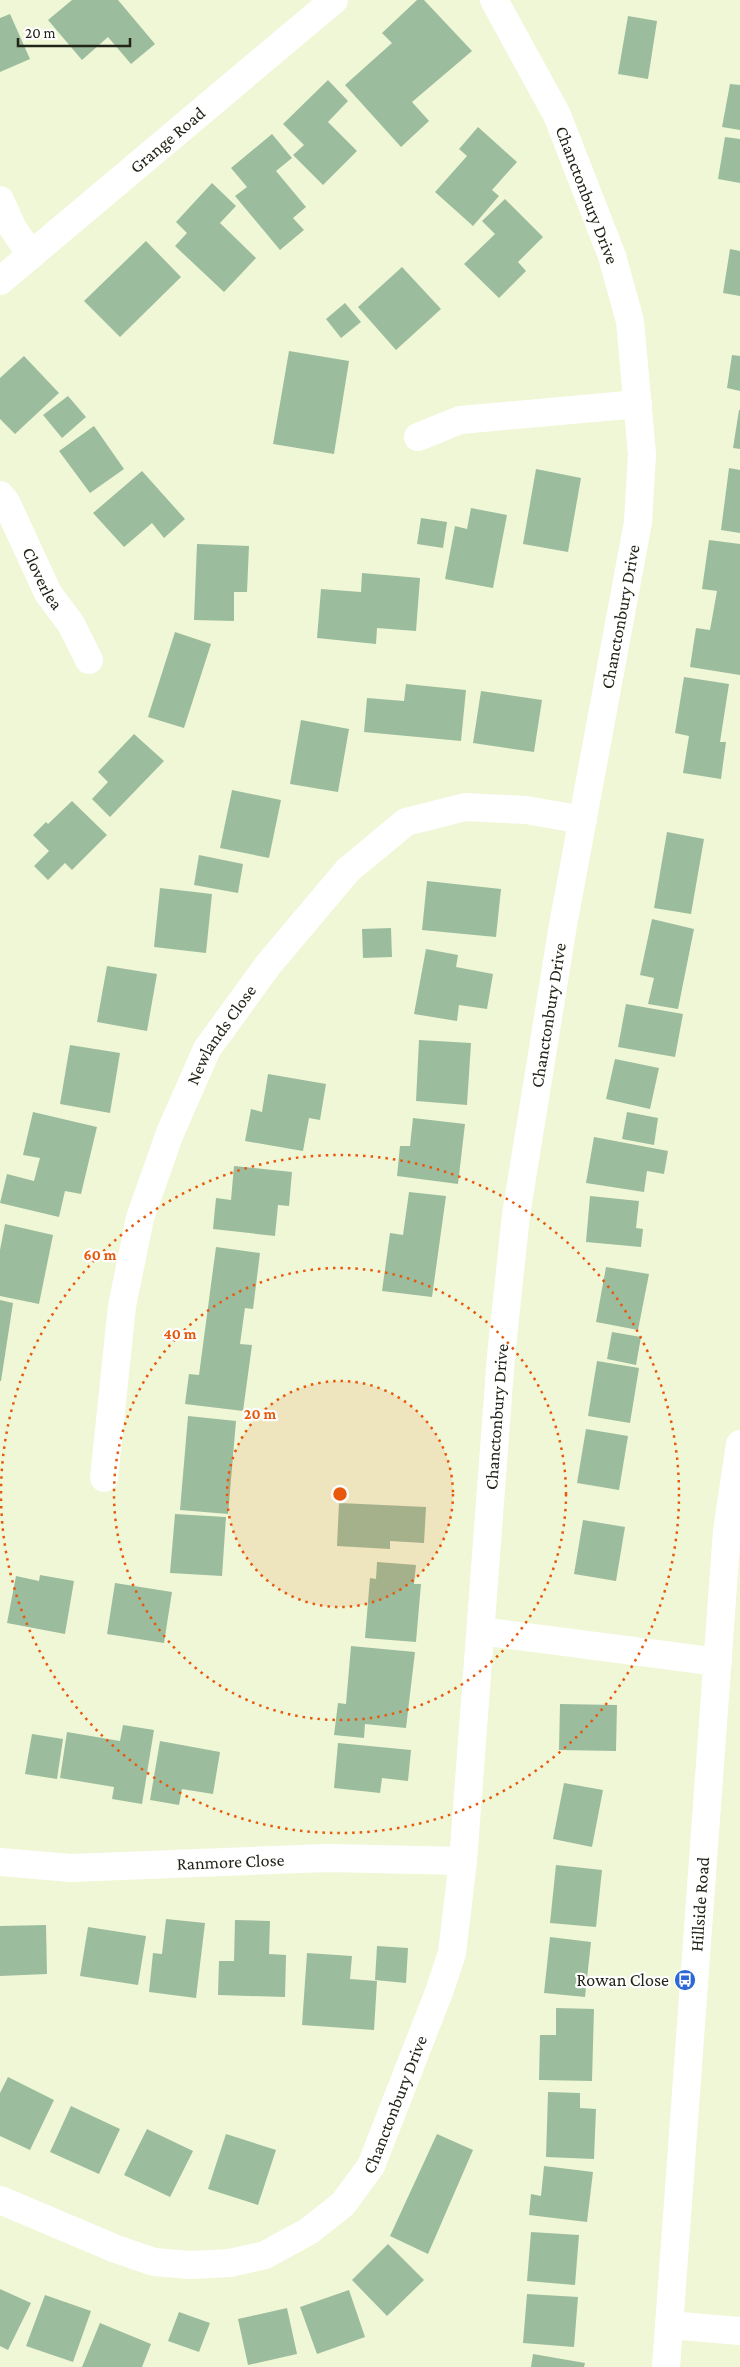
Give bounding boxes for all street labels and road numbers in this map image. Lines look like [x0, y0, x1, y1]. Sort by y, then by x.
street label: Grange Road [126, 102, 210, 177]
street label: Chanctonbury Drive [551, 123, 623, 267]
street label: Chanctonbury Drive [597, 543, 644, 691]
street label: Cloverlea [18, 544, 67, 614]
street label: Chanctonbury Drive [527, 941, 570, 1089]
street label: Newlands Close [182, 981, 260, 1088]
street label: Chanctonbury Drive [481, 1343, 512, 1490]
street label: Ranmore Close [176, 1850, 285, 1874]
street label: Hillside Road [686, 1856, 713, 1952]
street label: Chanctonbury Drive [359, 2033, 431, 2178]

